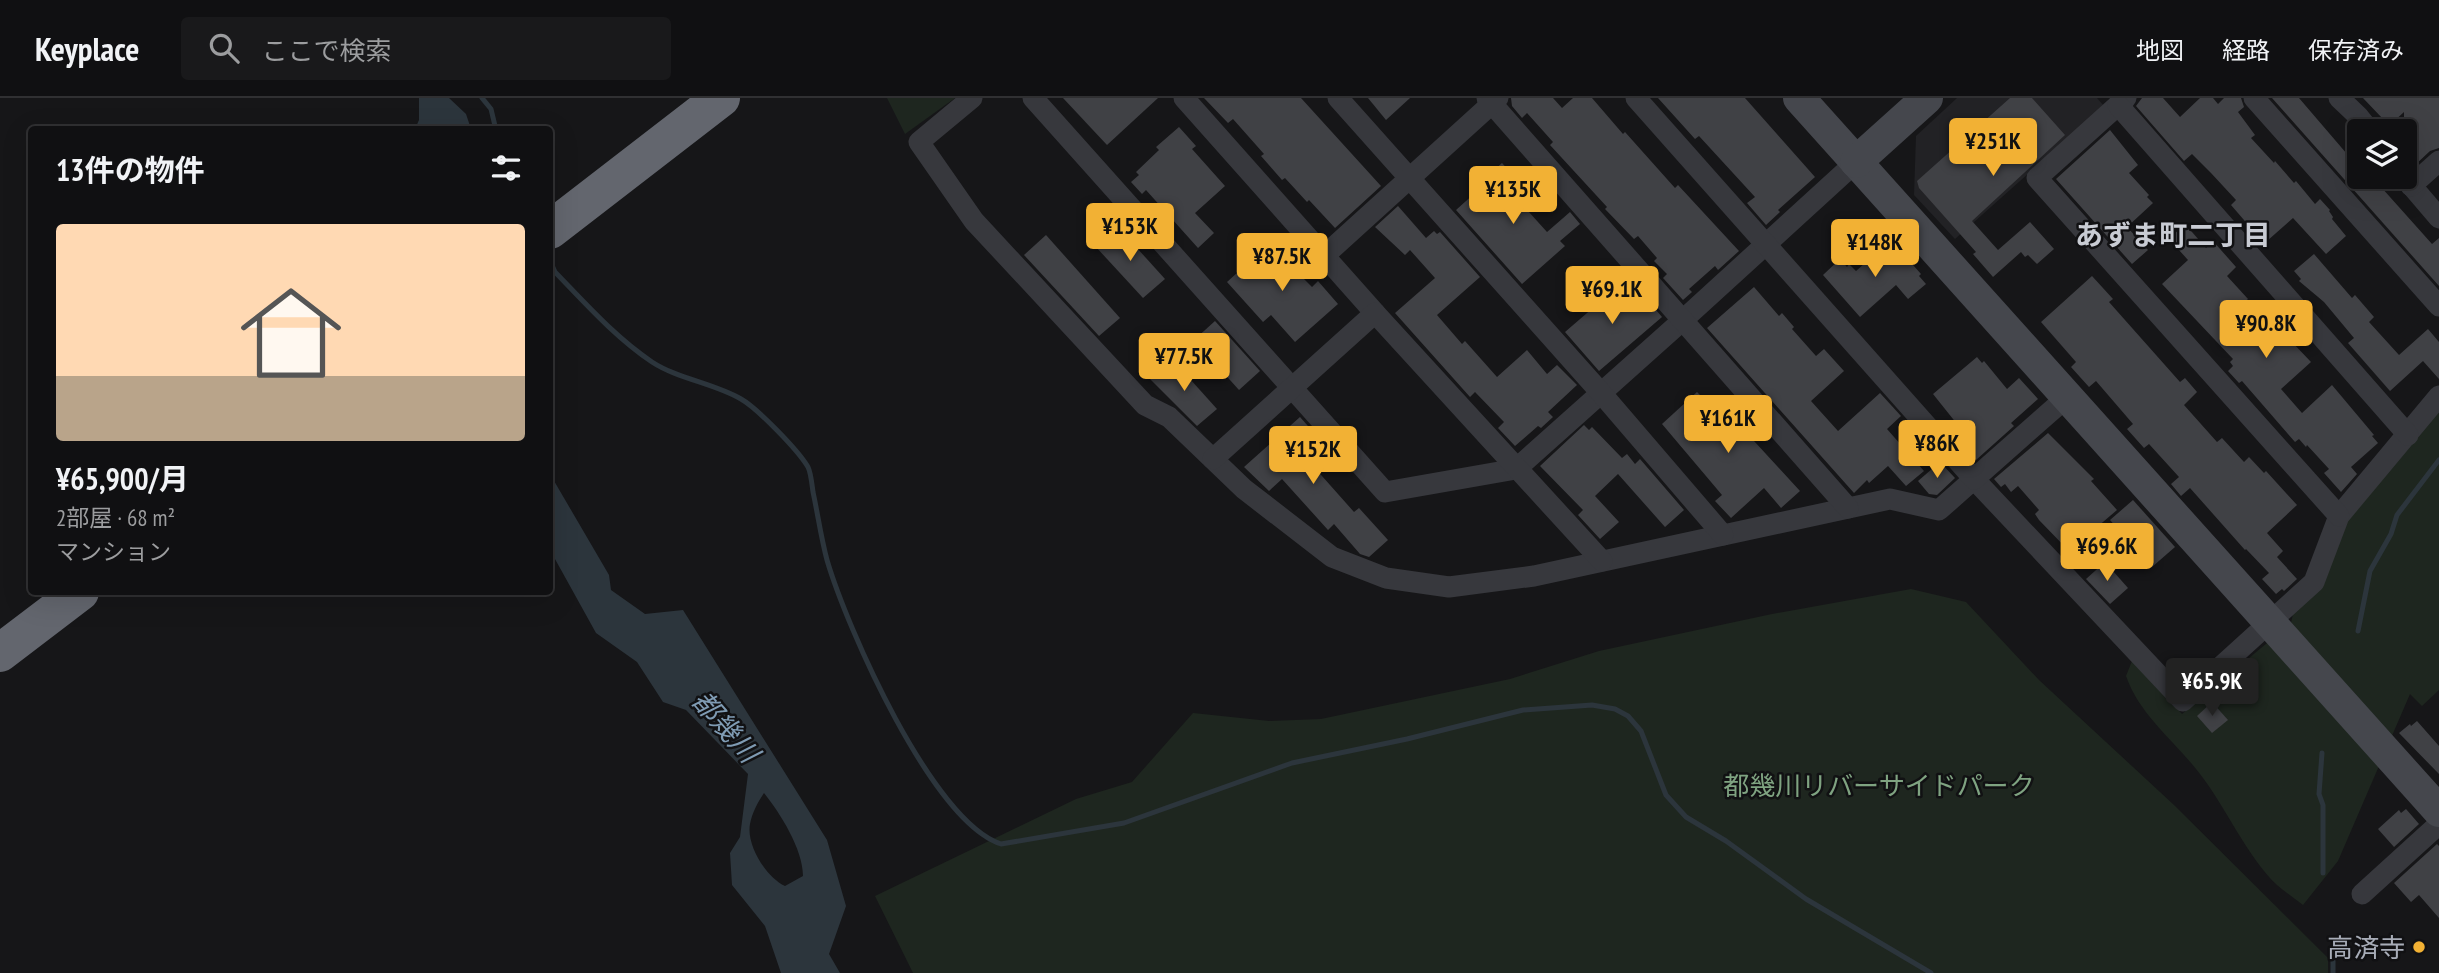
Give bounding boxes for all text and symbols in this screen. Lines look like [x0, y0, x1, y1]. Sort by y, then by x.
search box [181, 17, 671, 80]
text: Keyplace [35, 27, 139, 70]
icon: search [205, 29, 243, 67]
text: ここで検索 [261, 34, 391, 67]
text: 地図 [2136, 35, 2184, 66]
text: 経路 [2222, 35, 2270, 66]
text: 保存済み [2308, 35, 2404, 66]
pin: ¥251K [1944, 118, 2042, 178]
map controls [2347, 119, 2417, 189]
button: layers [2347, 119, 2417, 189]
text: ¥251K [1965, 126, 2021, 155]
icon: filters [487, 149, 525, 187]
text: 13件の物件 [56, 150, 205, 189]
pin: ¥135K [1464, 166, 1562, 226]
text: ¥135K [1485, 174, 1541, 203]
pin: ¥153K [1081, 204, 1179, 263]
text: ¥153K [1102, 211, 1158, 240]
district label: あずま町二丁目 [2075, 216, 2271, 253]
pin: ¥148K [1826, 220, 1924, 279]
text: ¥148K [1847, 227, 1903, 256]
pin: ¥87.5K [1225, 234, 1339, 293]
text: ¥87.5K [1253, 241, 1311, 270]
pin: ¥69.1K [1555, 266, 1669, 326]
icon: home [228, 270, 354, 396]
text: ¥69.1K [1582, 274, 1642, 303]
pin: ¥90.8K [2209, 300, 2323, 360]
text: ¥90.8K [2236, 308, 2296, 337]
pin: ¥77.5K [1127, 334, 1241, 393]
text: ¥77.5K [1155, 341, 1213, 370]
pin: ¥161K [1679, 396, 1777, 455]
text: ¥161K [1700, 403, 1756, 432]
pin: ¥86K [1896, 420, 1978, 480]
pin: ¥152K [1264, 426, 1362, 486]
text: ¥86K [1915, 428, 1959, 457]
text: ¥152K [1285, 434, 1341, 463]
text: ¥65,900/月 [56, 459, 189, 498]
text: 2部屋 · 68 m² [56, 503, 175, 532]
pin: ¥69.6K [2050, 524, 2164, 583]
text: ¥69.6K [2077, 531, 2137, 560]
text: マンション [56, 537, 171, 566]
pin: ¥65.9K [2155, 658, 2269, 718]
text: ¥65.9K [2182, 666, 2242, 695]
water label: 都幾川 [684, 682, 769, 772]
park label: 都幾川リバーサイドパーク [1723, 769, 2035, 802]
place label: 高済寺 [2327, 931, 2405, 964]
marker: 高済寺 [2411, 939, 2427, 955]

